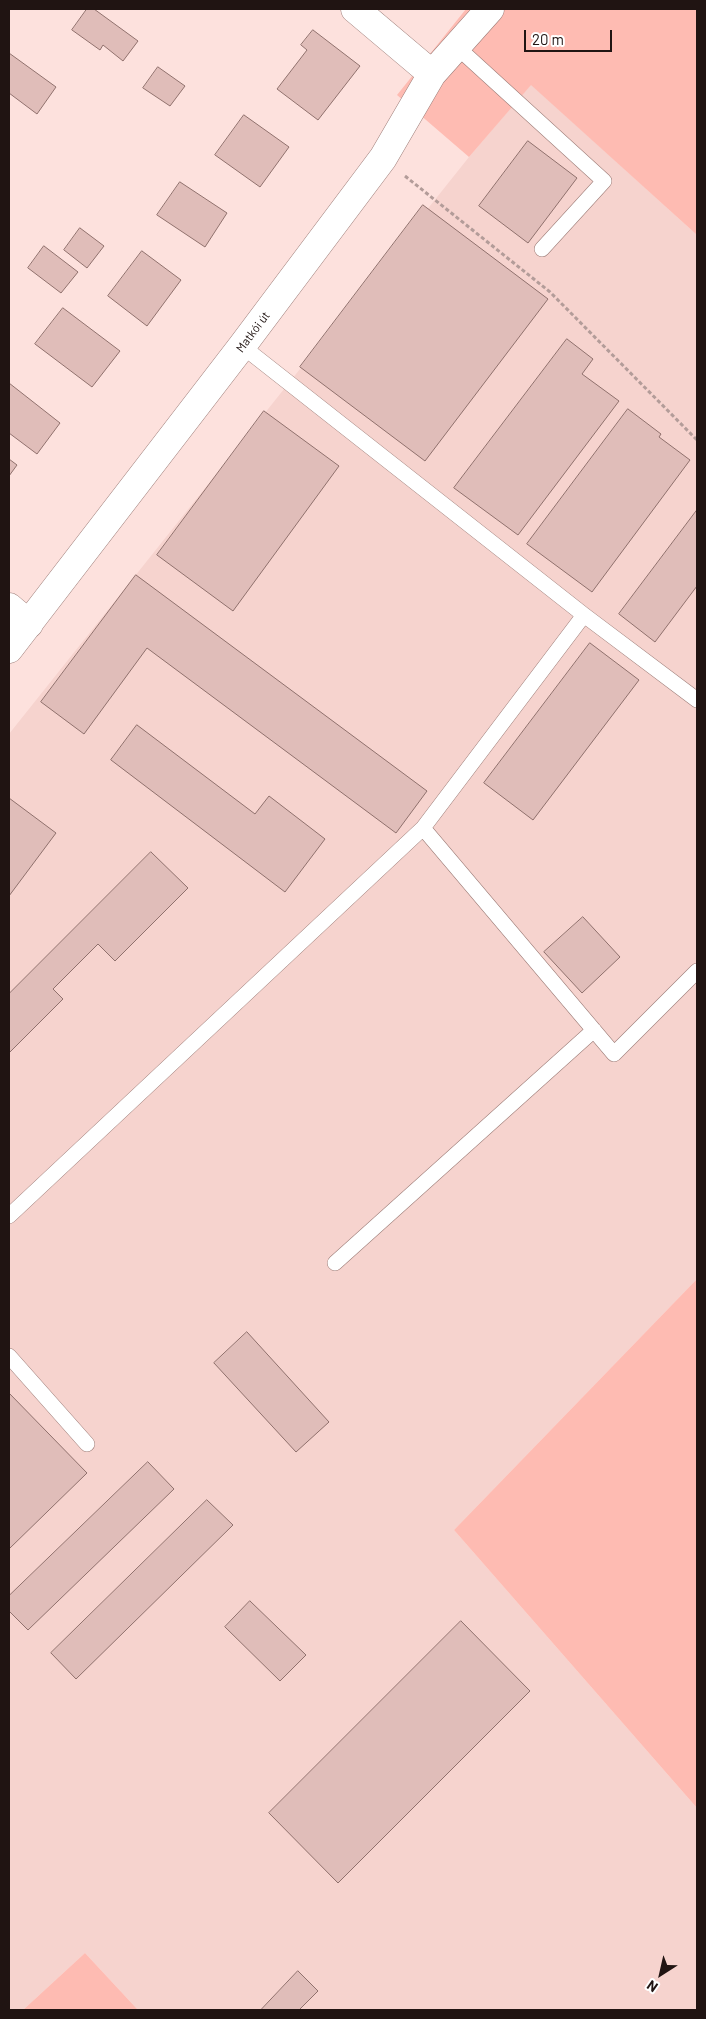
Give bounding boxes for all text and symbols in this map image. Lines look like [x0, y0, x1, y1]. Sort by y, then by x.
scale bar [526, 20, 614, 52]
text: 20 m [532, 30, 564, 48]
street label: Matkói út [233, 309, 273, 355]
north arrow [636, 1949, 686, 1999]
text: N [643, 1977, 661, 1996]

